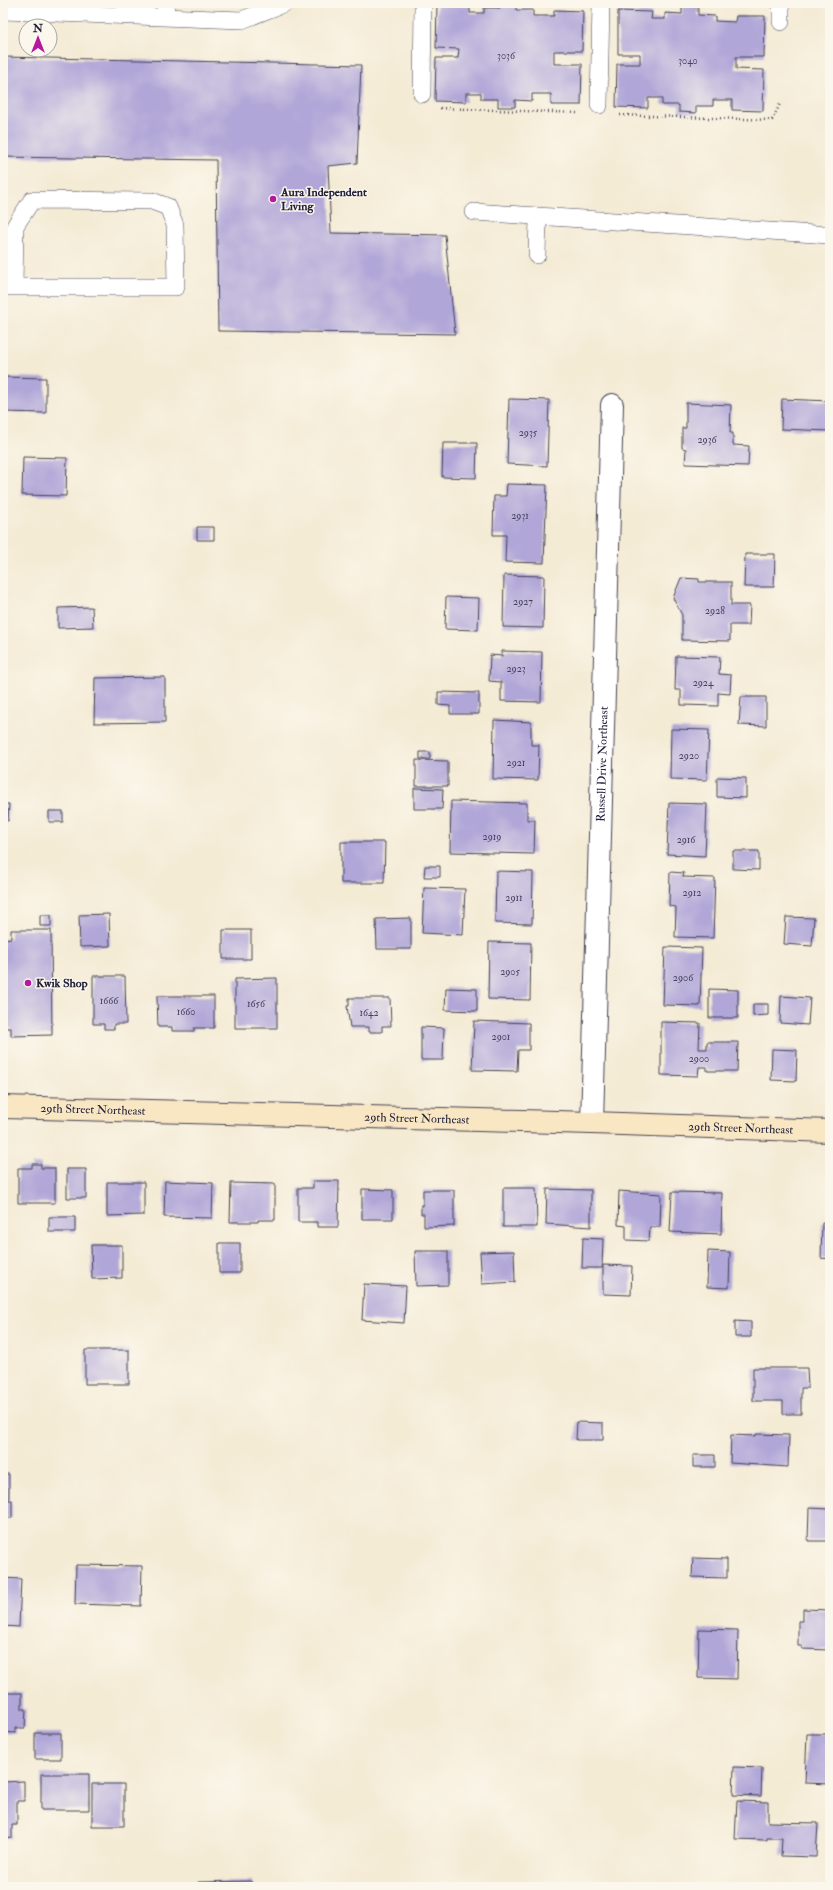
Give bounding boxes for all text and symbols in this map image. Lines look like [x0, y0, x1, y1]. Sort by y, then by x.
north arrow [18, 18, 58, 58]
text: N [32, 22, 44, 35]
house number: 3036 [497, 50, 516, 62]
house number: 3040 [678, 55, 698, 67]
place label: Aura Independent Living [280, 185, 367, 214]
marker: Aura Independent Living [268, 194, 278, 204]
house number: 2935 [519, 427, 538, 439]
house number: 2936 [697, 434, 717, 446]
house number: 2931 [511, 510, 529, 522]
house number: 2927 [513, 596, 533, 608]
house number: 2928 [705, 605, 725, 617]
house number: 2923 [506, 663, 526, 675]
house number: 2924 [693, 677, 714, 689]
street label: Russell Drive Northeast [593, 706, 612, 822]
house number: 2920 [679, 750, 699, 762]
house number: 2921 [507, 757, 526, 769]
house number: 2919 [483, 831, 501, 843]
house number: 2916 [677, 834, 696, 846]
house number: 2912 [683, 887, 701, 899]
house number: 2911 [505, 892, 523, 904]
house number: 2905 [500, 966, 520, 978]
house number: 2906 [673, 972, 694, 984]
place label: Kwik Shop [36, 976, 88, 991]
marker: Kwik Shop [23, 978, 33, 988]
house number: 1666 [100, 995, 119, 1007]
house number: 1656 [247, 998, 266, 1010]
house number: 1660 [177, 1006, 195, 1018]
house number: 1642 [359, 1007, 379, 1019]
house number: 2901 [492, 1031, 511, 1043]
house number: 2900 [689, 1053, 709, 1065]
street label: 29th Street Northeast [40, 1101, 146, 1119]
street label: 29th Street Northeast [364, 1110, 470, 1128]
street label: 29th Street Northeast [688, 1119, 794, 1138]

